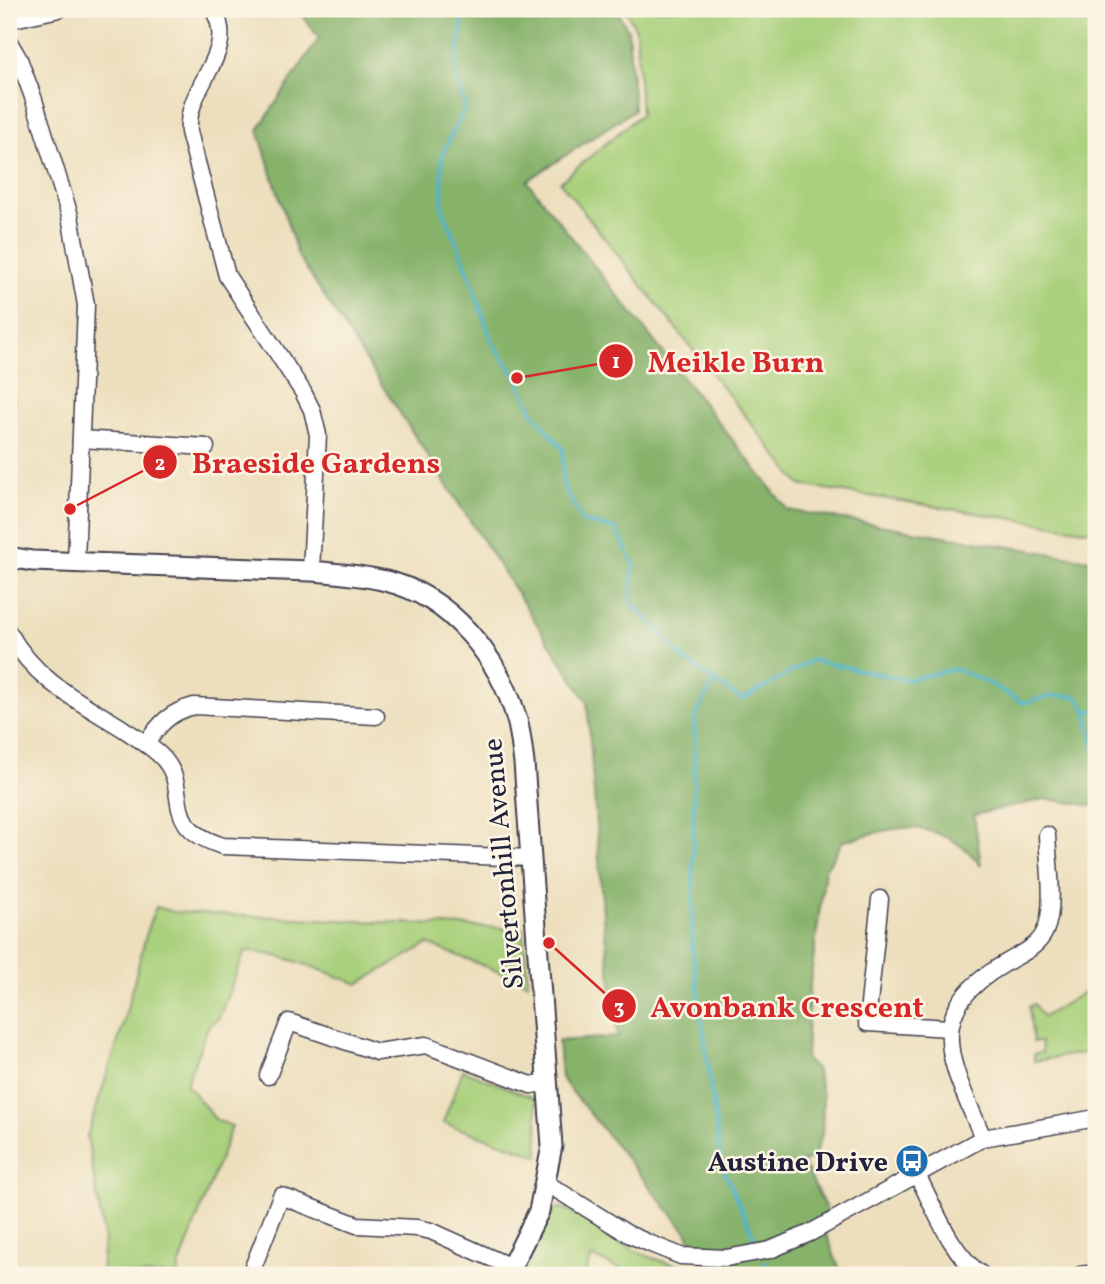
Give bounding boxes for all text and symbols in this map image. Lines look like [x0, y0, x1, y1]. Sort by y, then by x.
callout: Meikle Burn [598, 336, 838, 387]
text: Meikle Burn [648, 343, 824, 385]
text: 1 [612, 348, 620, 377]
callout: Braeside Gardens [142, 437, 454, 488]
text: Braeside Gardens [192, 444, 440, 486]
text: 2 [155, 450, 165, 479]
street label: Silvertonhill Avenue [474, 737, 535, 991]
callout: Avonbank Crescent [601, 981, 938, 1032]
text: Avonbank Crescent [650, 988, 924, 1030]
text: 3 [614, 994, 624, 1023]
bus stop icon: Austine Drive [893, 1142, 931, 1180]
place label: Austine Drive [708, 1144, 888, 1183]

